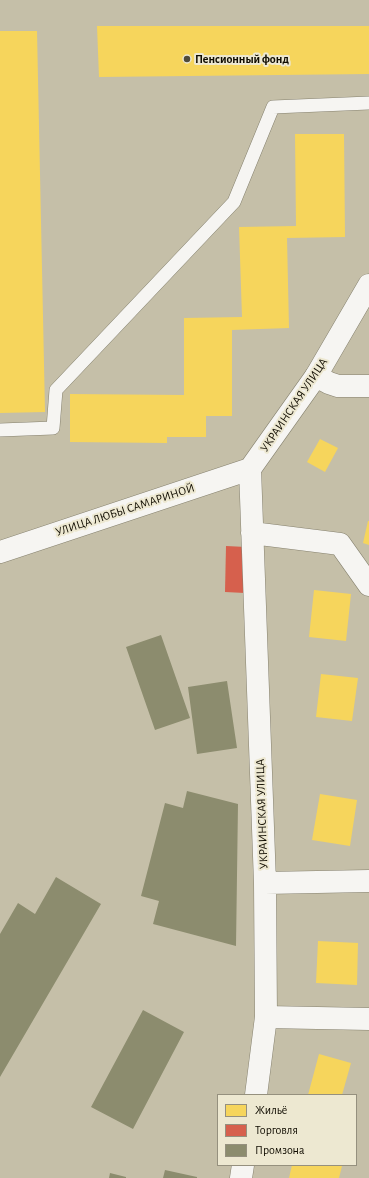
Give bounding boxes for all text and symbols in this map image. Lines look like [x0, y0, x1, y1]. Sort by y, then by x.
place label: Пенсионный фонд [195, 52, 289, 66]
marker: Пенсионный фонд [182, 54, 192, 64]
street label: УКРАИНСКАЯ УЛИЦА [257, 355, 331, 455]
street label: УЛИЦА ЛЮБЫ САМАРИНОЙ [54, 481, 196, 539]
street label: УКРАИНСКАЯ УЛИЦА [253, 759, 271, 869]
legend [217, 1094, 357, 1166]
text: Жильё [255, 1104, 287, 1116]
text: Торговля [255, 1124, 298, 1136]
text: Промзона [255, 1144, 305, 1156]

